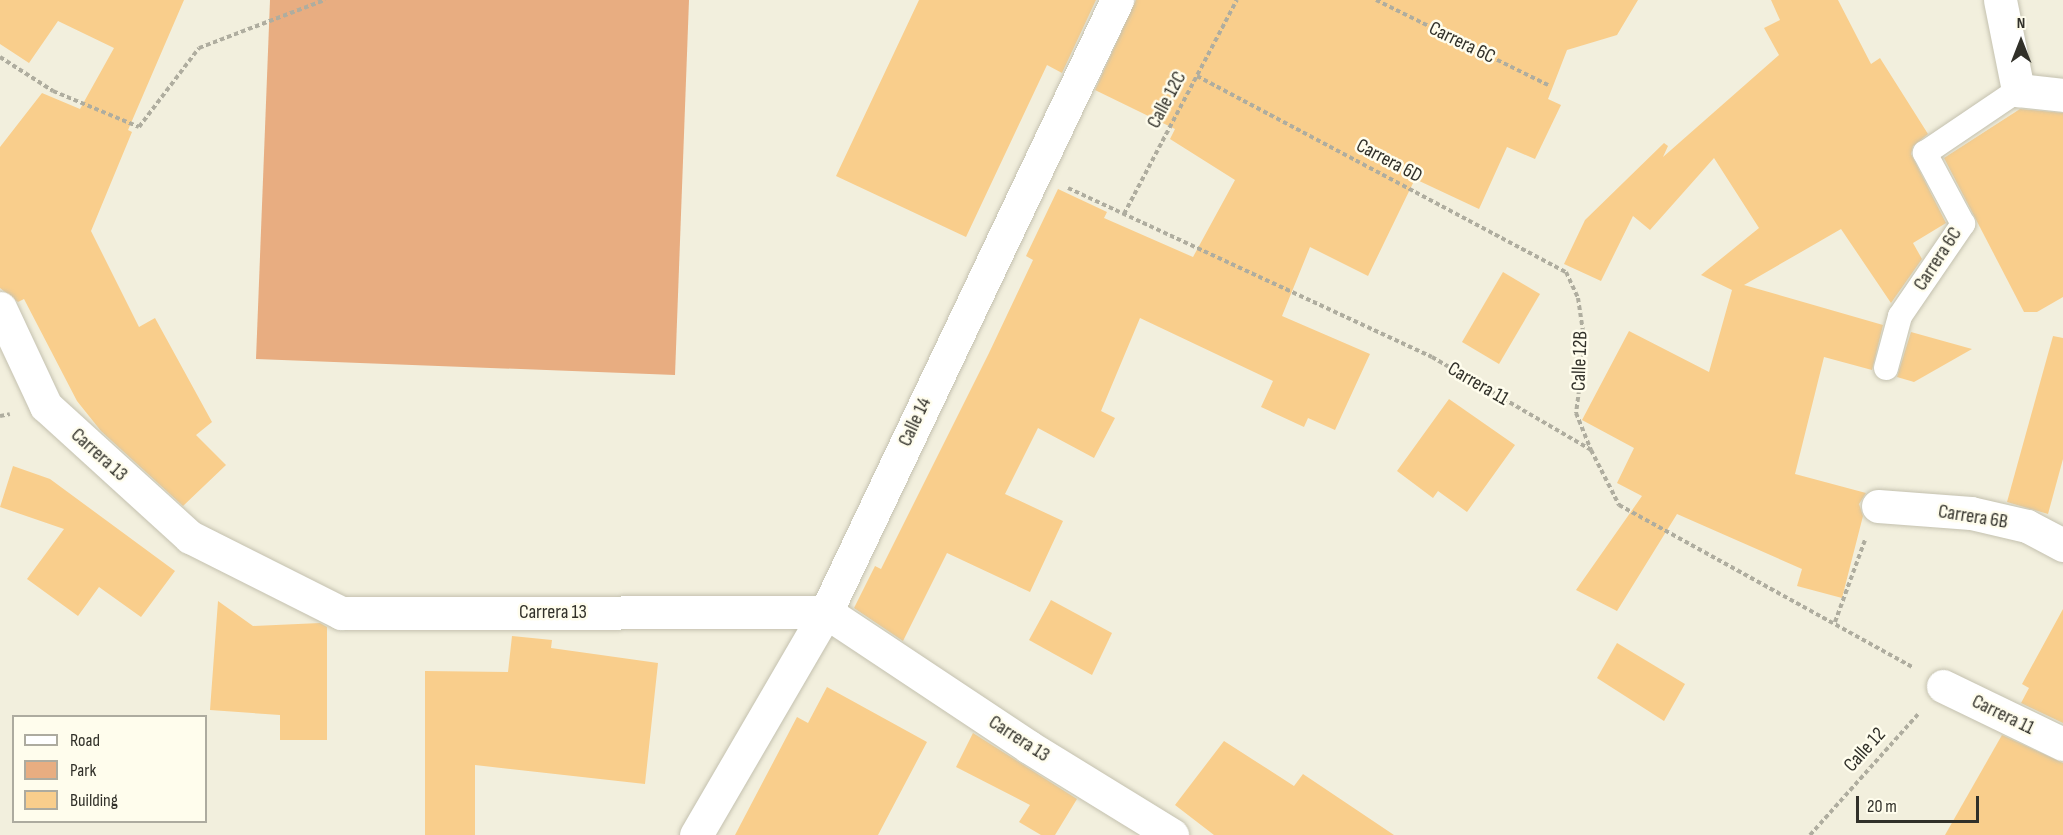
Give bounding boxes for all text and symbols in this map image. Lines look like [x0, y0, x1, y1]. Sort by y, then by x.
north arrow [1991, 12, 2051, 72]
text: N [2017, 14, 2025, 33]
street label: Carrera 6C [1425, 17, 1499, 69]
street label: Calle 12C [1142, 67, 1192, 133]
street label: Carrera 6D [1352, 134, 1426, 188]
street label: Carrera 6C [1909, 223, 1967, 295]
street label: Calle 12B [1567, 331, 1593, 391]
street label: Carrera 11 [1443, 357, 1513, 411]
street label: Calle 14 [893, 394, 937, 450]
street label: Carrera 13 [66, 423, 132, 487]
street label: Carrera 6B [1936, 500, 2010, 534]
street label: Carrera 13 [519, 600, 587, 624]
street label: Carrera 11 [1968, 690, 2038, 740]
street label: Carrera 13 [984, 710, 1054, 768]
legend [12, 715, 207, 823]
street label: Calle 12 [1839, 723, 1891, 777]
text: Road [70, 730, 100, 751]
text: Park [70, 760, 96, 781]
scale bar [1859, 784, 1982, 822]
text: Building [70, 790, 118, 811]
text: 20 m [1867, 796, 1897, 817]

